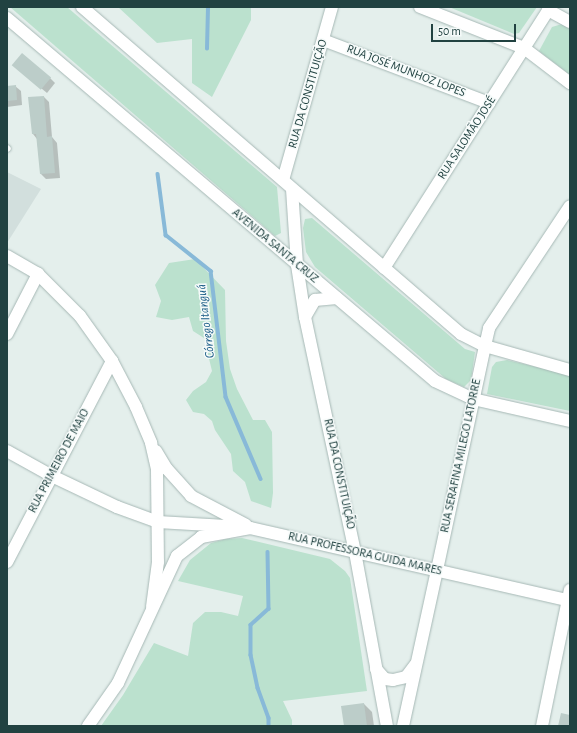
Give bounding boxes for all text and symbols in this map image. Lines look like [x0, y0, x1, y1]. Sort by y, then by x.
scale bar [433, 16, 518, 42]
text: 50 m [438, 25, 461, 37]
street label: RUA DA CONSTITUIÇÃO [286, 38, 330, 150]
street label: RUA JOSÉ MUNHOZ LOPES [345, 42, 467, 100]
street label: RUA SALOMÃO JOSÉ [435, 94, 499, 182]
street label: AVENIDA SANTA CRUZ [229, 206, 321, 286]
water label: Córrego Itanguá [195, 283, 219, 359]
street label: RUA SERAFINA MILEGO LATORRE [438, 378, 484, 534]
street label: RUA PRIMEIRO DE MAIO [25, 406, 93, 516]
street label: RUA DA CONSTITUIÇÃO [320, 417, 358, 531]
street label: RUA PROFESSORA GUIDA MARES [287, 529, 443, 579]

